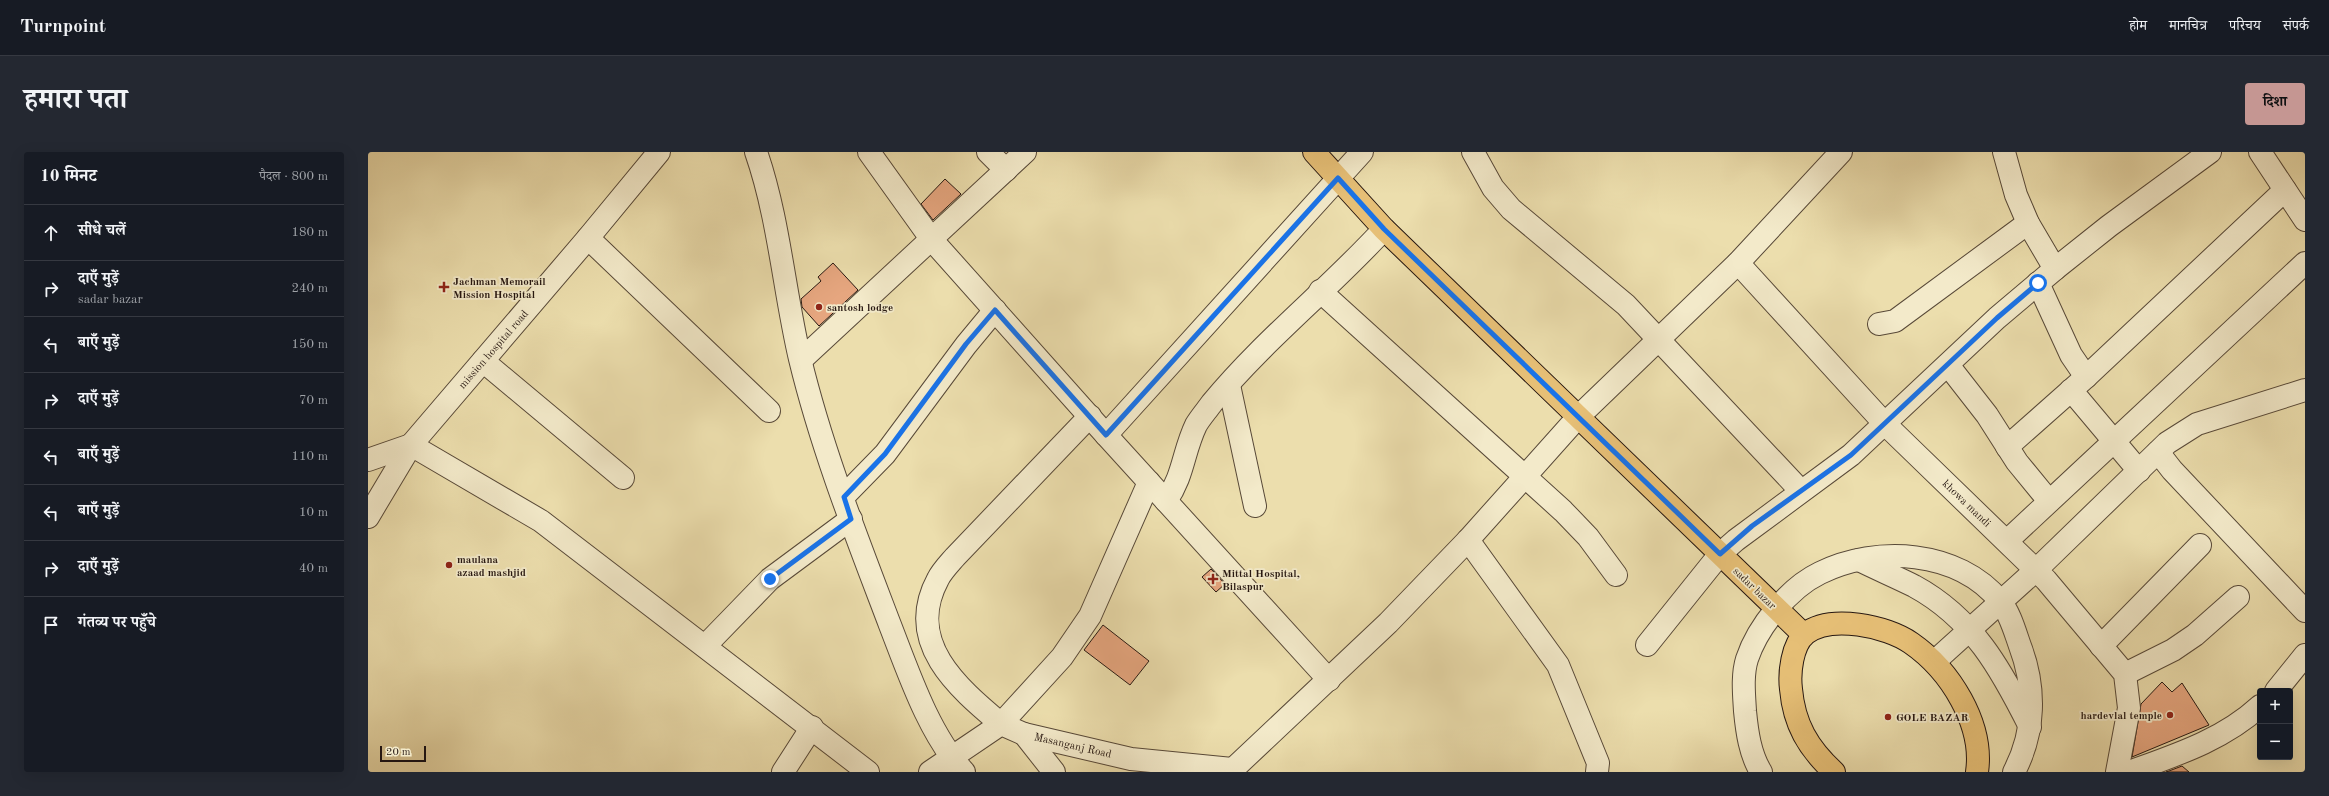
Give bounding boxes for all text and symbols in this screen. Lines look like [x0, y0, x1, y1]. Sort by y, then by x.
text: Turnpoint [20, 18, 106, 37]
text: होम [2129, 19, 2147, 33]
text: मानचित्र [2169, 19, 2207, 33]
text: परिचय [2229, 19, 2261, 33]
text: संपर्क [2283, 19, 2309, 33]
button: दिशा [2245, 83, 2305, 125]
text: हमारा पता [24, 87, 127, 115]
text: 10 मिनट [40, 168, 97, 185]
text: पैदल · 800 m [259, 170, 328, 183]
icon: ahead [40, 222, 62, 244]
text: सीधे चलें [78, 224, 126, 239]
text: 180 m [291, 226, 328, 239]
text: दाएँ मुड़ें [78, 272, 119, 287]
route start [2029, 274, 2047, 292]
place label: Jachman Memorail Mission Hospital [453, 277, 546, 301]
icon: right [40, 278, 62, 300]
marker: Jachman Memorail Mission Hospital [438, 281, 450, 293]
text: 240 m [291, 282, 328, 295]
text: sadar bazar [78, 293, 143, 306]
marker: santosh lodge [814, 302, 824, 312]
place label: santosh lodge [827, 303, 893, 314]
street label: mission hospital road [457, 308, 531, 391]
icon: left [40, 334, 62, 356]
text: बाएँ मुड़ें [78, 336, 119, 351]
text: 150 m [291, 338, 328, 351]
icon: right [40, 390, 62, 412]
text: दाएँ मुड़ें [78, 392, 119, 407]
text: 70 m [299, 394, 328, 407]
icon: left [40, 446, 62, 468]
text: बाएँ मुड़ें [78, 448, 119, 463]
text: 110 m [291, 450, 328, 463]
street label: khowa mandi [1940, 478, 1992, 530]
icon: left [40, 502, 62, 524]
text: बाएँ मुड़ें [78, 504, 119, 519]
text: 10 m [299, 506, 328, 519]
place label: maulana azaad mashjid [457, 555, 526, 579]
icon: right [40, 558, 62, 580]
text: दाएँ मुड़ें [78, 560, 119, 575]
marker: maulana azaad mashjid [444, 560, 454, 570]
text: 40 m [299, 562, 328, 575]
street label: sadar bazar [1730, 566, 1778, 612]
place label: Mittal Hospital, Bilaspur [1222, 569, 1300, 593]
route end [761, 570, 779, 588]
marker: Mittal Hospital, Bilaspur [1207, 573, 1219, 585]
icon: arrive [40, 614, 62, 636]
text: गंतव्य पर पहुँचे [78, 616, 156, 631]
map controls [2257, 688, 2293, 760]
button: + [2257, 688, 2293, 724]
marker: hardevlal temple [2165, 710, 2175, 720]
place label: hardevlal temple [2081, 711, 2162, 722]
marker: GOLE BAZAR [1883, 712, 1893, 722]
place label: GOLE BAZAR [1896, 713, 1969, 724]
button: − [2257, 724, 2293, 760]
street label: Masanganj Road [1033, 732, 1113, 761]
scale bar [380, 744, 426, 763]
text: 20 m [386, 747, 411, 758]

